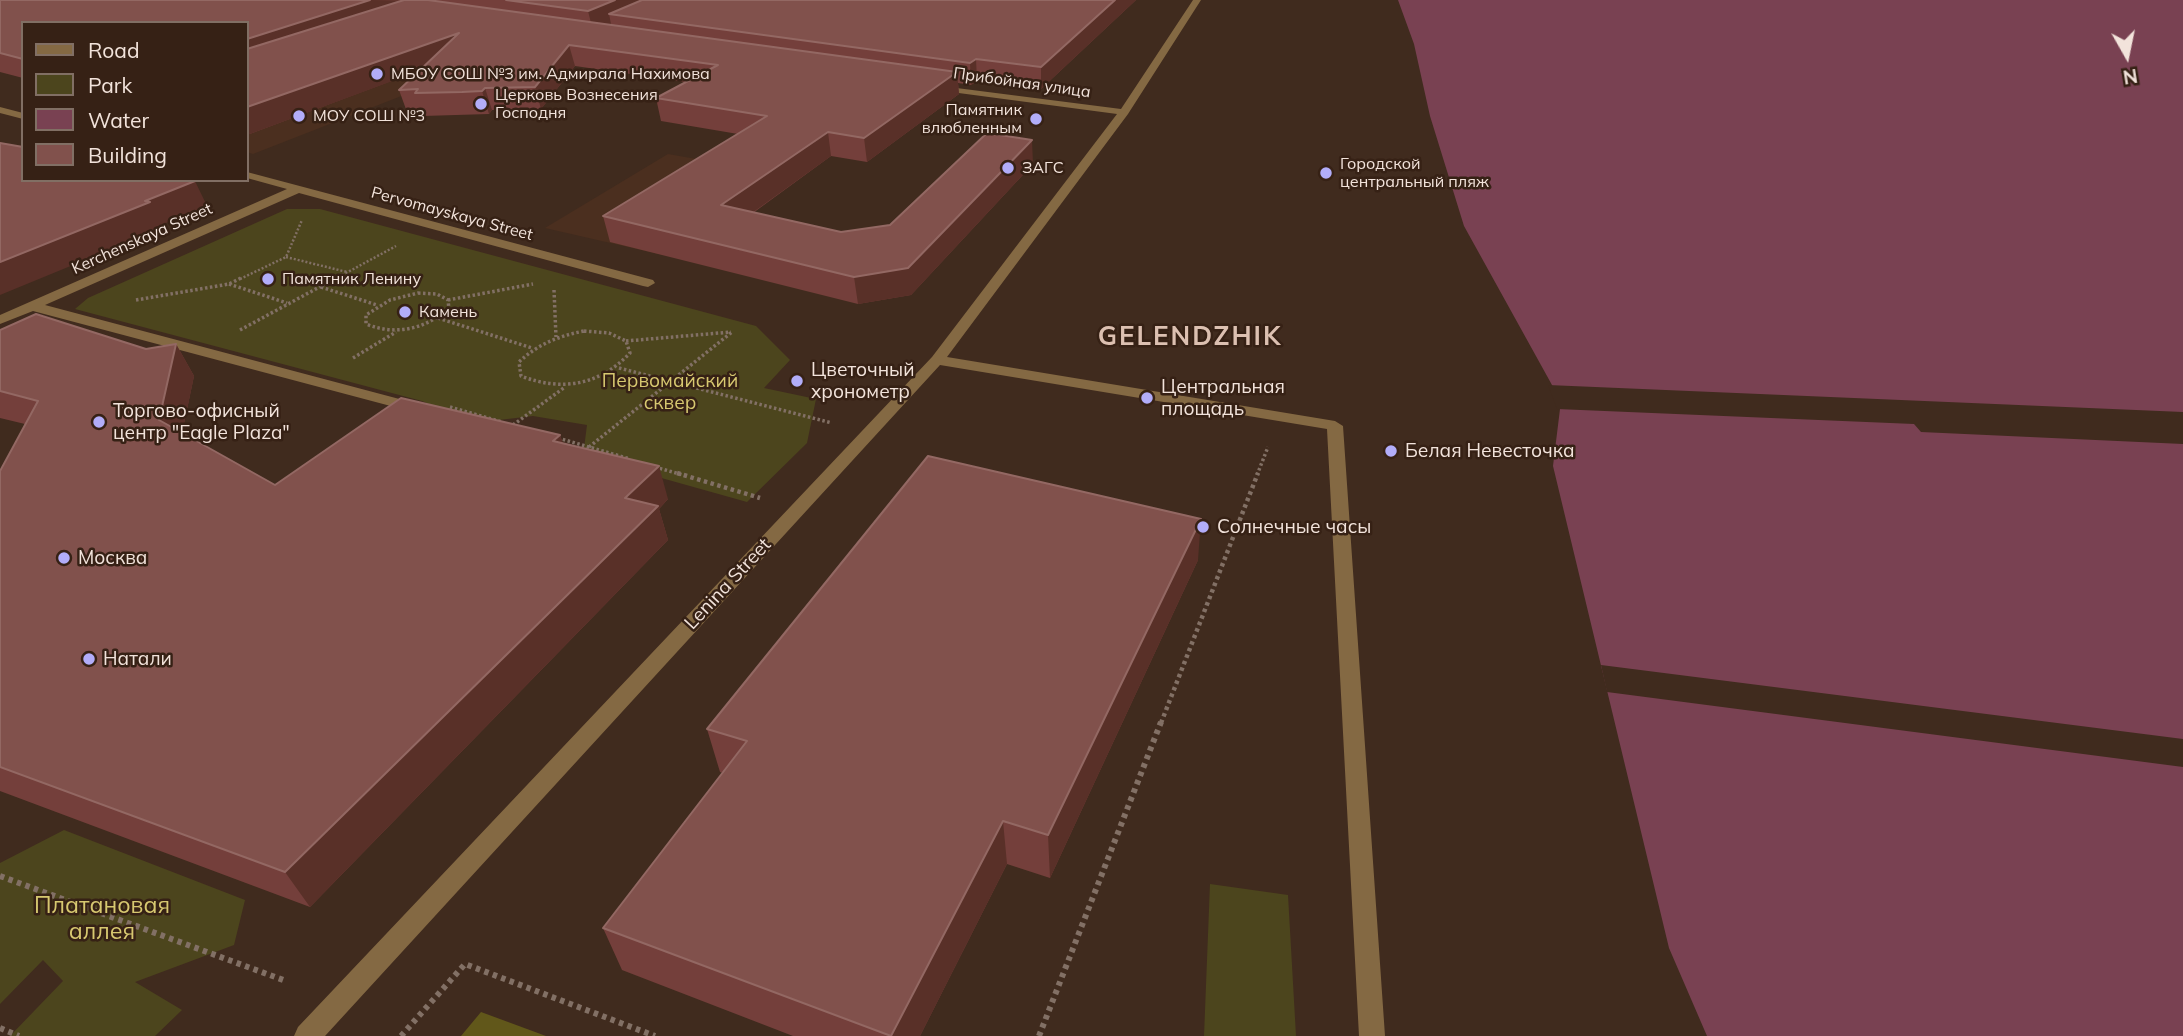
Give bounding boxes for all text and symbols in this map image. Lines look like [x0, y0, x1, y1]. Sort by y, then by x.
legend [21, 21, 248, 182]
north arrow [2092, 21, 2162, 91]
text: Road [88, 37, 139, 63]
place label: МБОУ СОШ №3 им. Адмирала Нахимова [391, 64, 710, 84]
street label: Прибойная улица [952, 64, 1092, 102]
text: N [2121, 64, 2139, 90]
marker: МБОУ СОШ №3 им. Адмирала Нахимова [369, 66, 385, 82]
text: Park [88, 72, 132, 98]
place label: Церковь Вознесения Господня [495, 85, 658, 123]
marker: Церковь Вознесения Господня [473, 96, 489, 112]
place label: Памятник влюбленным [922, 100, 1022, 138]
place label: МОУ СОШ №3 [313, 106, 425, 126]
text: Water [88, 107, 149, 133]
marker: МОУ СОШ №3 [291, 108, 307, 124]
marker: Памятник влюбленным [1028, 111, 1044, 127]
text: Building [88, 142, 167, 168]
place label: Городской центральный пляж [1340, 154, 1489, 192]
place label: ЗАГС [1022, 158, 1064, 178]
marker: ЗАГС [1000, 160, 1016, 176]
marker: Городской центральный пляж [1318, 165, 1334, 181]
street label: Pervomayskaya Street [369, 183, 535, 245]
street label: Kerchenskaya Street [69, 199, 215, 279]
place label: Памятник Ленину [282, 269, 421, 289]
marker: Памятник Ленину [260, 271, 276, 287]
place label: Камень [419, 302, 477, 322]
marker: Камень [397, 304, 413, 320]
district label: GELENDZHIK [1099, 321, 1281, 353]
place label: Цветочный хронометр [811, 359, 915, 403]
park label: Первомайский сквер [602, 370, 738, 414]
marker: Цветочный хронометр [789, 373, 805, 389]
place label: Центральная площадь [1161, 376, 1285, 420]
marker: Центральная площадь [1139, 390, 1155, 406]
place label: Торгово-офисный центр "Eagle Plaza" [113, 400, 290, 444]
marker: Торгово-офисный центр "Eagle Plaza" [91, 414, 107, 430]
place label: Белая Невесточка [1405, 440, 1574, 462]
marker: Белая Невесточка [1383, 443, 1399, 459]
place label: Солнечные часы [1217, 516, 1371, 538]
marker: Солнечные часы [1195, 519, 1211, 535]
street label: Lenina Street [680, 534, 776, 634]
place label: Москва [78, 547, 147, 569]
marker: Москва [56, 550, 72, 566]
place label: Натали [103, 648, 172, 670]
marker: Натали [81, 651, 97, 667]
park label: Платановая аллея [34, 892, 170, 946]

